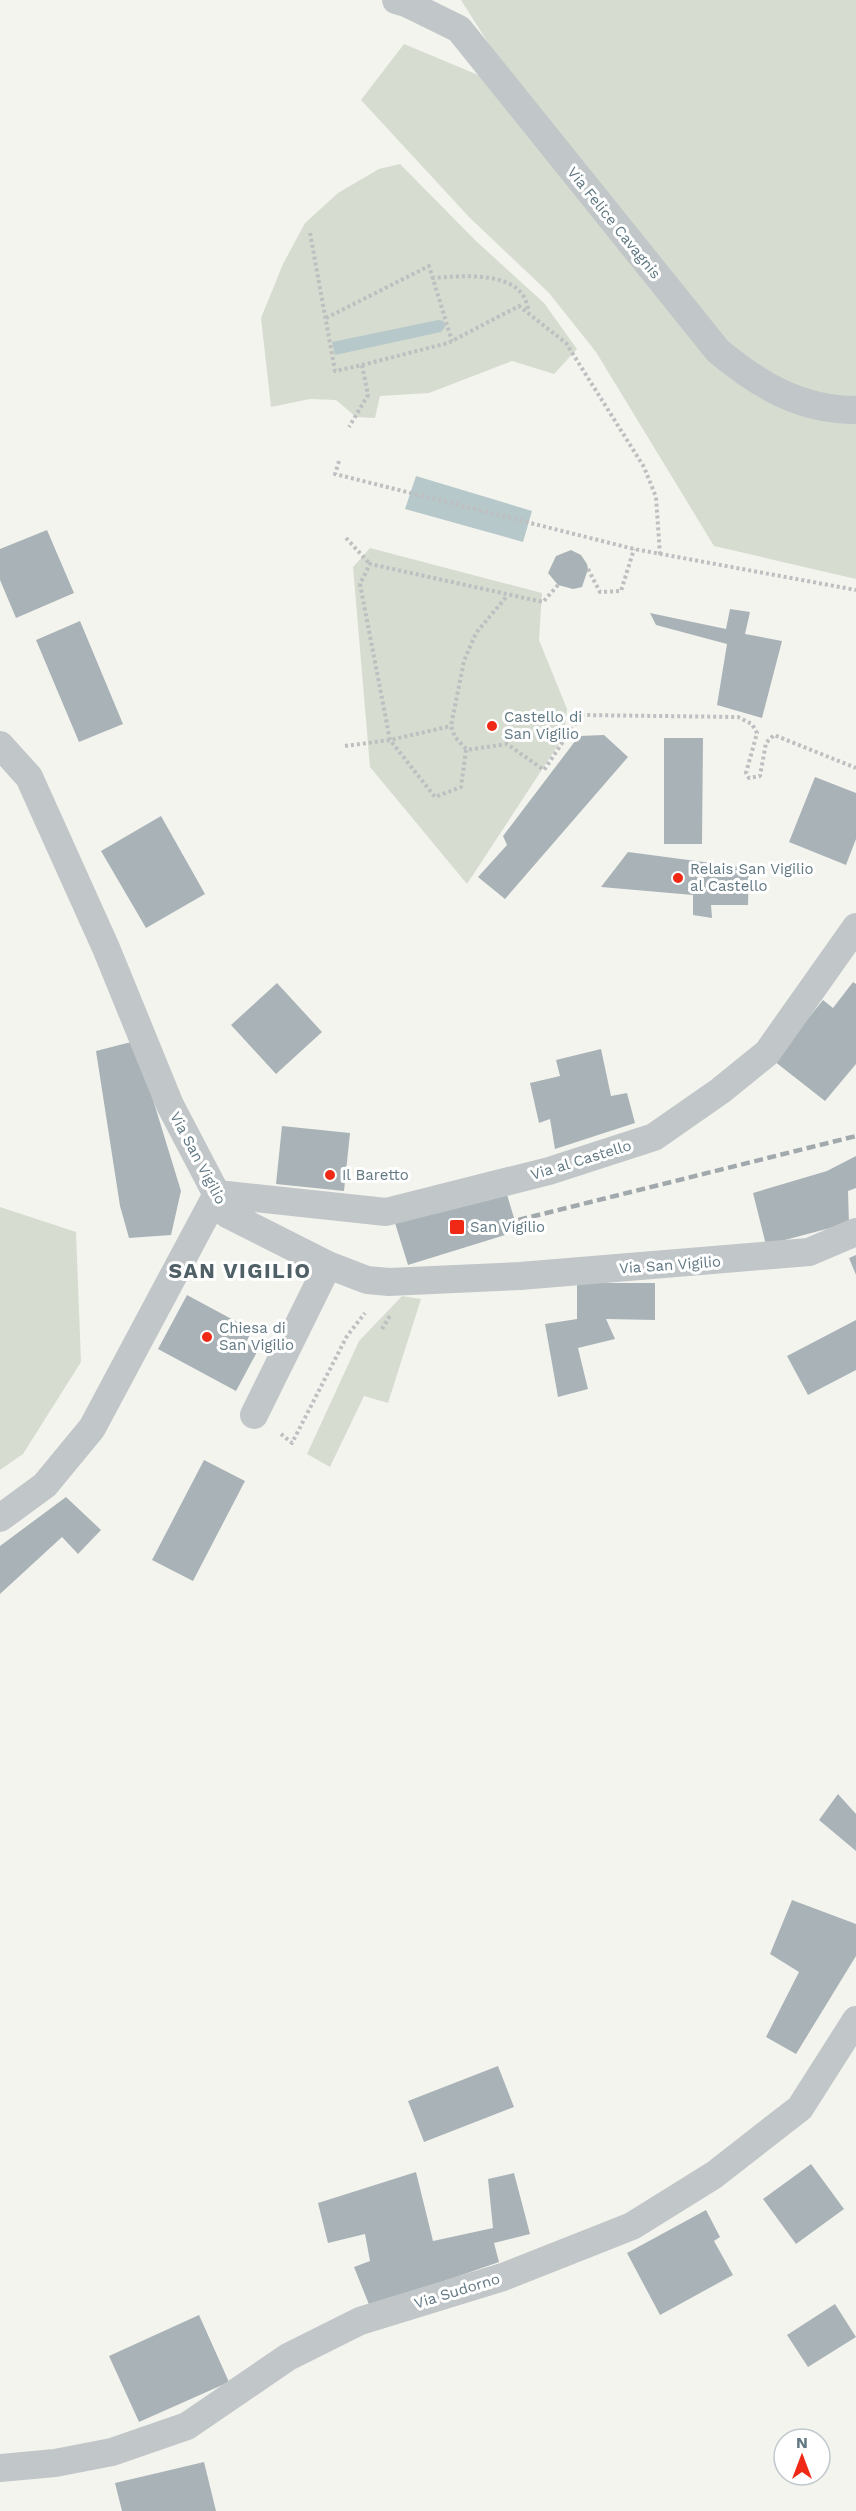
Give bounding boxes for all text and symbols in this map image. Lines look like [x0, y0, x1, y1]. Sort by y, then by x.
street label: Via Felice Cavagnis [563, 164, 665, 283]
place label: Castello di San Vigilio [504, 708, 582, 743]
marker: Castello di San Vigilio [485, 719, 499, 733]
place label: Relais San Vigilio al Castello [690, 860, 814, 895]
marker: Relais San Vigilio al Castello [671, 871, 685, 885]
street label: Via San Vigilio [166, 1109, 230, 1207]
street label: Via al Castello [528, 1136, 634, 1184]
place label: Il Baretto [342, 1166, 409, 1184]
marker: Il Baretto [323, 1168, 337, 1182]
marker: San Vigilio [448, 1218, 466, 1236]
place label: San Vigilio [470, 1218, 545, 1236]
street label: Via San Vigilio [618, 1252, 722, 1278]
district label: SAN VIGILIO [169, 1258, 311, 1283]
place label: Chiesa di San Vigilio [219, 1319, 294, 1354]
marker: Chiesa di San Vigilio [200, 1330, 214, 1344]
street label: Via Sudorno [412, 2269, 502, 2313]
north arrow [772, 2427, 832, 2487]
text: N [796, 2433, 808, 2452]

